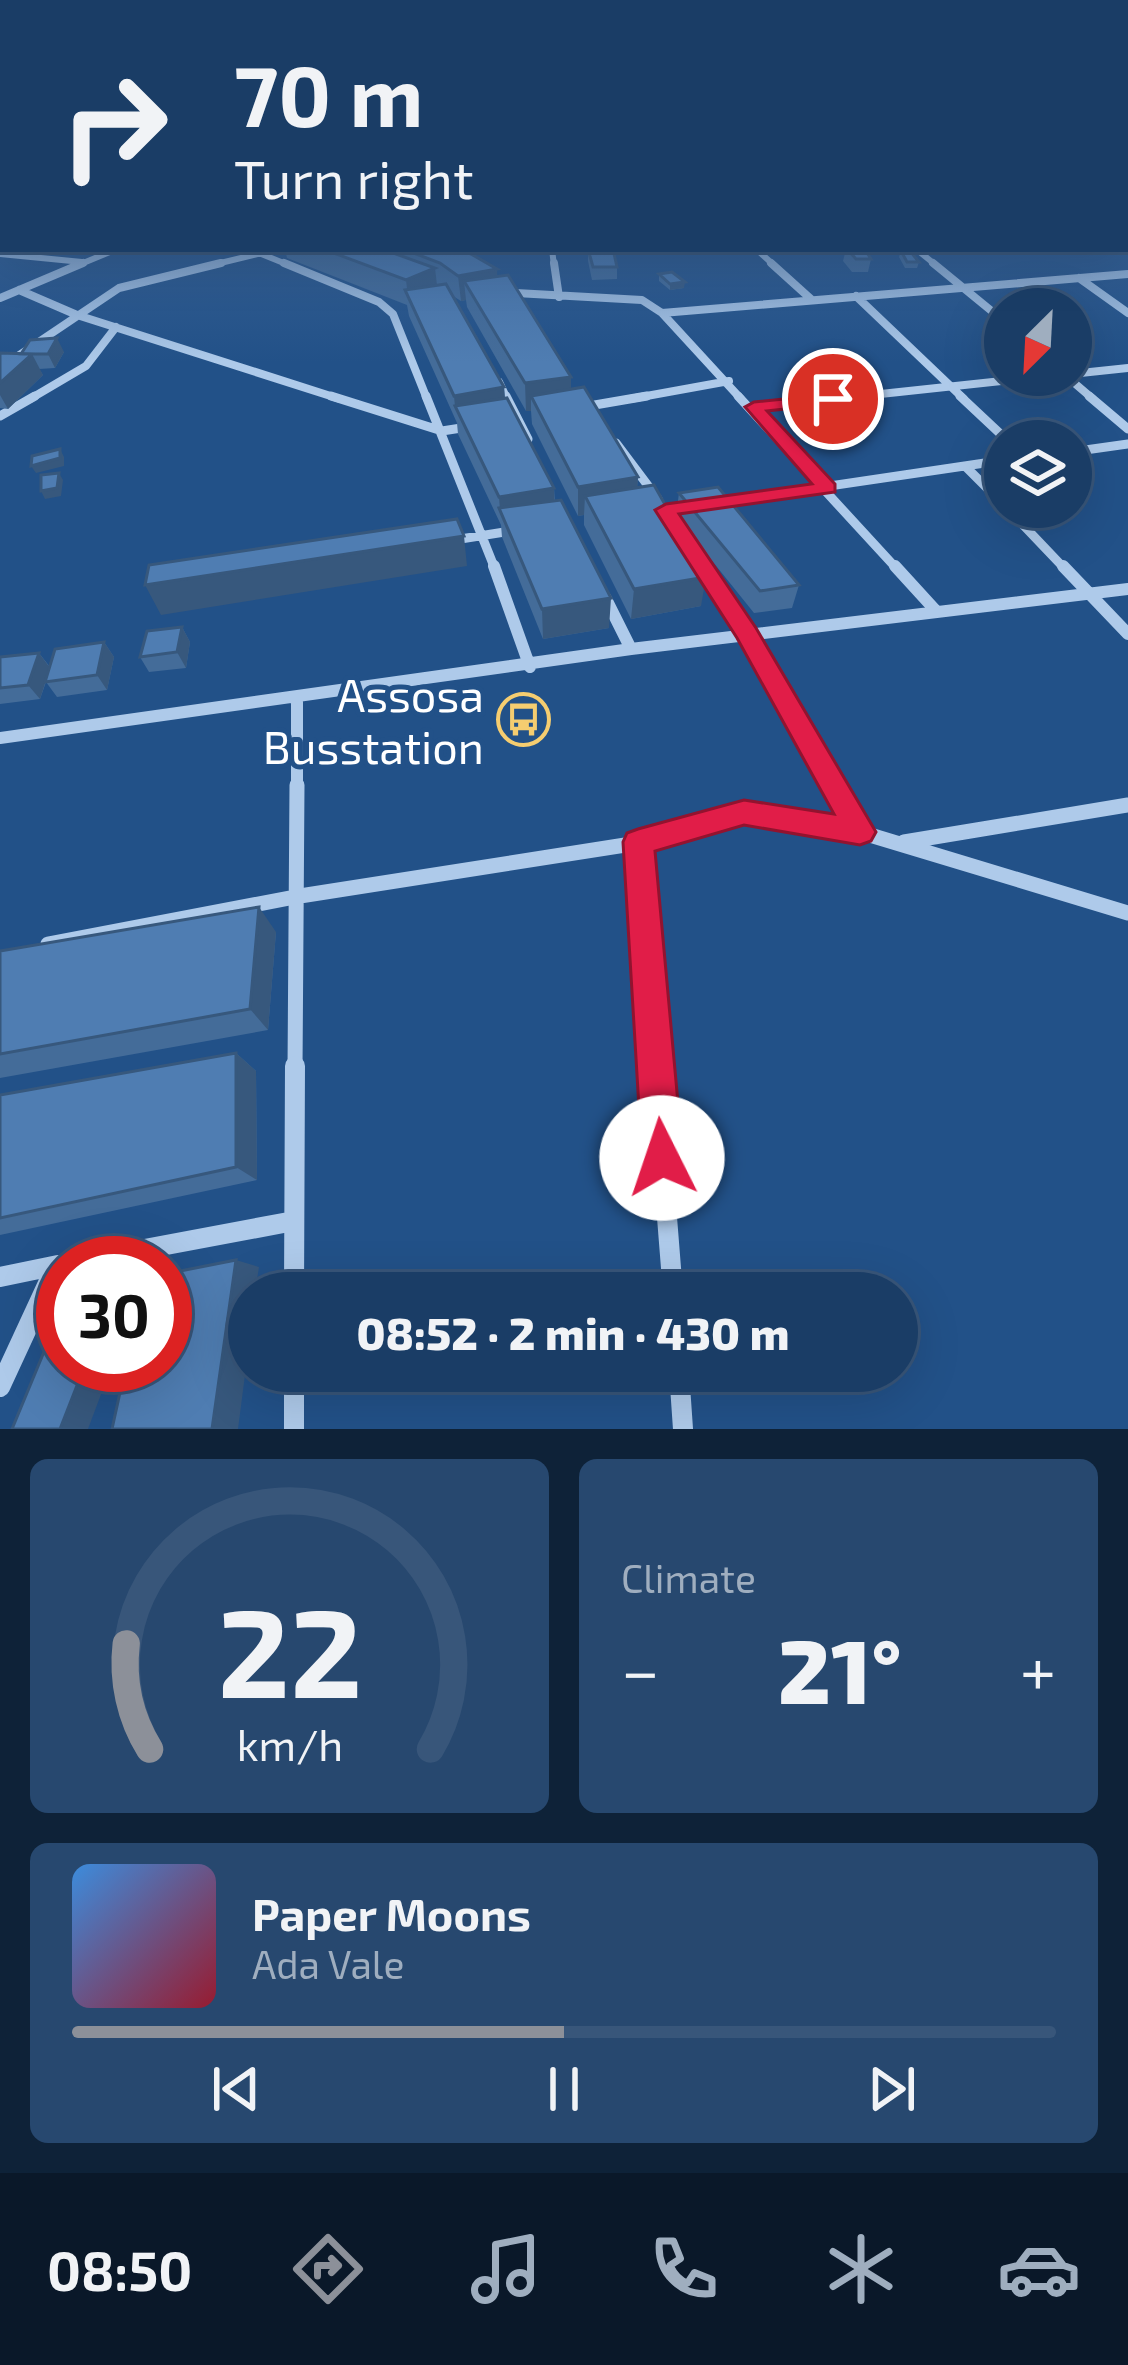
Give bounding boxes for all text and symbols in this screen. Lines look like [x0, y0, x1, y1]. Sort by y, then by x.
text: 70 m [234, 43, 424, 144]
icon: right [36, 48, 192, 204]
text: Turn right [234, 145, 474, 210]
north arrow [984, 288, 1092, 396]
map controls [984, 288, 1092, 528]
pin [782, 348, 884, 450]
icon: arrive [800, 366, 866, 432]
button: layers [984, 420, 1092, 528]
place label: Assosa Busstation [263, 667, 484, 773]
bus stop icon: Assosa Busstation [495, 692, 551, 748]
position arrow [599, 1095, 725, 1221]
speed limit sign: 30 [36, 1236, 192, 1392]
text: 08:52 · 2 min · 430 m [357, 1305, 789, 1359]
text: Climate [621, 1554, 756, 1601]
text: 22 [217, 1573, 362, 1723]
text: 21° [778, 1614, 902, 1722]
text: − [621, 1629, 660, 1708]
text: + [1020, 1629, 1056, 1708]
text: km/h [236, 1718, 343, 1770]
text: Paper Moons [252, 1886, 531, 1940]
text: Ada Vale [252, 1940, 404, 1987]
icon: previous [203, 2056, 269, 2122]
icon: pause [531, 2056, 597, 2122]
icon: next [859, 2056, 925, 2122]
icon: directions [286, 2227, 370, 2311]
icon: music [464, 2227, 548, 2311]
icon: phone [642, 2227, 726, 2311]
icon: climate [819, 2227, 903, 2311]
icon: car [997, 2227, 1081, 2311]
text: 08:50 [47, 2237, 192, 2302]

